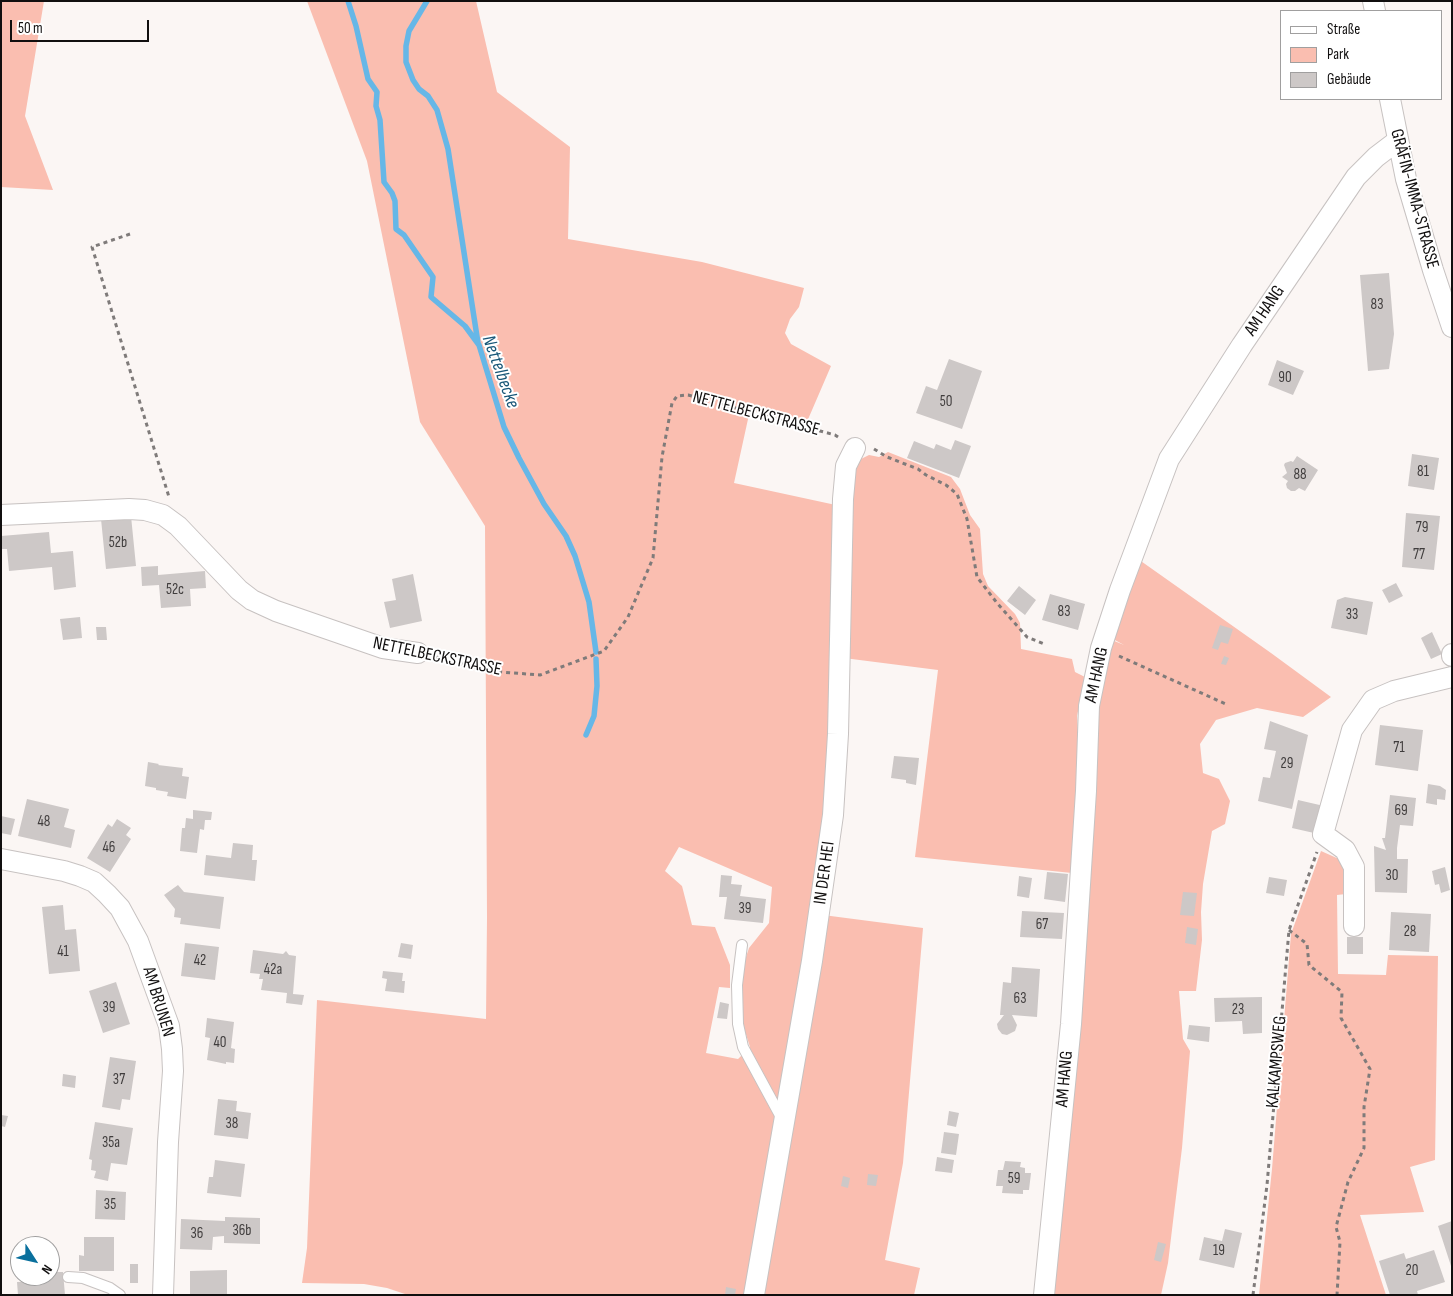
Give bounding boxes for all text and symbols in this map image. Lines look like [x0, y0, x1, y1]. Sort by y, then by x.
scale bar [12, 10, 151, 42]
legend [1280, 10, 1443, 100]
text: 50 m [18, 19, 43, 38]
text: Straße [1327, 20, 1360, 39]
text: Park [1327, 45, 1349, 64]
text: Gebäude [1327, 70, 1371, 89]
street label: GRÄFIN-IMMA-STRASSE [1385, 127, 1443, 271]
street label: AM HANG [1240, 282, 1290, 340]
house number: 83 [1371, 296, 1383, 314]
water label: Nettelbecke [476, 333, 524, 411]
house number: 90 [1278, 369, 1292, 387]
street label: NETTELBECKSTRASSE [690, 387, 822, 441]
house number: 50 [940, 393, 952, 411]
house number: 81 [1417, 463, 1429, 481]
house number: 88 [1293, 466, 1307, 484]
house number: 79 [1416, 519, 1428, 537]
house number: 52b [109, 534, 127, 552]
house number: 77 [1413, 546, 1425, 564]
house number: 52c [166, 581, 184, 599]
house number: 83 [1058, 603, 1070, 621]
house number: 33 [1346, 606, 1358, 624]
street label: NETTELBECKSTRASSE [371, 633, 503, 681]
street label: AM HANG [1081, 645, 1113, 705]
house number: 71 [1393, 739, 1405, 757]
house number: 29 [1281, 755, 1293, 773]
house number: 69 [1394, 802, 1408, 820]
house number: 48 [38, 813, 50, 831]
house number: 46 [103, 839, 115, 857]
street label: IN DER HEI [810, 840, 840, 906]
house number: 30 [1386, 867, 1398, 885]
house number: 39 [739, 900, 751, 918]
house number: 67 [1036, 916, 1048, 934]
house number: 28 [1404, 923, 1416, 941]
house number: 41 [57, 943, 69, 961]
house number: 42 [194, 952, 206, 970]
house number: 42a [264, 961, 282, 979]
street label: AM BRUNEN [137, 964, 179, 1040]
house number: 63 [1014, 990, 1026, 1008]
house number: 39 [103, 999, 115, 1017]
house number: 23 [1232, 1001, 1244, 1019]
street label: KALKAMPSWEG [1262, 1015, 1292, 1109]
house number: 40 [214, 1034, 226, 1052]
street label: AM HANG [1052, 1050, 1078, 1108]
house number: 37 [113, 1071, 125, 1089]
house number: 38 [226, 1115, 238, 1133]
house number: 35a [102, 1134, 120, 1152]
house number: 59 [1008, 1170, 1020, 1188]
house number: 35 [104, 1196, 116, 1214]
house number: 36b [232, 1222, 252, 1240]
house number: 36 [191, 1225, 203, 1243]
north arrow [10, 1236, 60, 1286]
house number: 19 [1213, 1242, 1225, 1260]
text: N [38, 1261, 56, 1277]
house number: 20 [1406, 1262, 1418, 1280]

